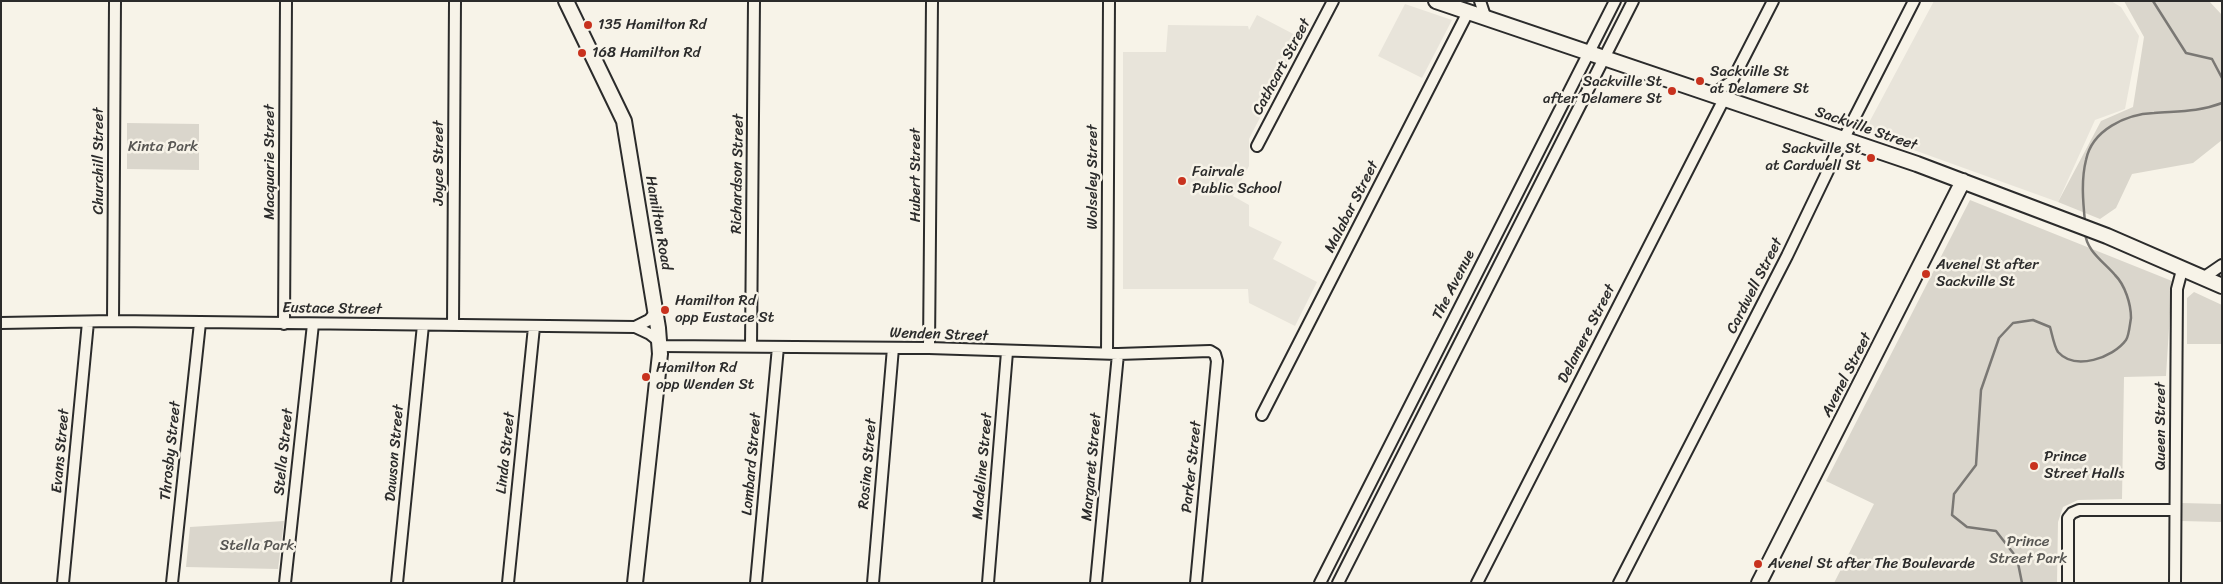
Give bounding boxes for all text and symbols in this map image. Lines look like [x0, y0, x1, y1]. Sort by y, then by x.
place label: 135 Hamilton Rd [598, 16, 706, 34]
street label: Cathcart Street [1249, 16, 1315, 118]
marker: 135 Hamilton Rd [582, 19, 594, 31]
place label: 168 Hamilton Rd [592, 44, 700, 62]
marker: 168 Hamilton Rd [576, 47, 588, 59]
place label: Sackville St at Delamere St [1710, 63, 1809, 98]
place label: Sackville St after Delamere St [1543, 73, 1662, 108]
marker: Sackville St at Delamere St [1694, 75, 1706, 87]
marker: Sackville St after Delamere St [1666, 85, 1678, 97]
street label: Sackville Street [1813, 103, 1919, 155]
street label: Macquarie Street [261, 104, 279, 220]
street label: Churchill Street [90, 108, 108, 214]
street label: Richardson Street [728, 114, 748, 234]
street label: Joyce Street [430, 120, 448, 206]
street label: Wolseley Street [1084, 125, 1102, 229]
street label: Hubert Street [907, 128, 925, 222]
park label: Kinta Park [128, 138, 198, 156]
place label: Sackville St at Cardwell St [1766, 140, 1861, 175]
marker: Sackville St at Cardwell St [1865, 152, 1877, 164]
street label: Malabar Street [1321, 158, 1383, 256]
place label: Fairvale Public School [1192, 163, 1281, 198]
street label: Hamilton Road [641, 174, 675, 272]
marker: Fairvale Public School [1176, 175, 1188, 187]
street label: Cardwell Street [1723, 235, 1787, 337]
street label: The Avenue [1429, 247, 1479, 323]
place label: Avenel St after Sackville St [1936, 256, 2038, 291]
marker: Avenel St after Sackville St [1920, 268, 1932, 280]
street label: Delamere Street [1554, 282, 1620, 386]
place label: Hamilton Rd opp Eustace St [675, 292, 774, 327]
street label: Eustace Street [282, 299, 382, 319]
marker: Hamilton Rd opp Eustace St [659, 304, 671, 316]
street label: Wenden Street [889, 324, 989, 346]
street label: Avenel Street [1818, 330, 1876, 420]
place label: Hamilton Rd opp Wenden St [656, 359, 754, 394]
marker: Hamilton Rd opp Wenden St [640, 371, 652, 383]
street label: Queen Street [2152, 382, 2170, 470]
street label: Throsby Street [157, 401, 185, 501]
street label: Dawson Street [382, 404, 408, 502]
street label: Evans Street [48, 408, 74, 494]
street label: Stella Street [270, 408, 298, 496]
street label: Linda Street [493, 411, 519, 495]
street label: Lombard Street [739, 412, 765, 516]
street label: Madeline Street [969, 412, 997, 520]
street label: Margaret Street [1078, 412, 1106, 522]
street label: Rosina Street [855, 418, 881, 510]
street label: Parker Street [1178, 420, 1206, 514]
place label: Prince Street Halls [2044, 448, 2124, 483]
marker: Prince Street Halls [2028, 460, 2040, 472]
park label: Prince Street Park [1989, 533, 2067, 568]
park label: Stella Park [220, 537, 294, 555]
place label: Avenel St after The Boulevarde [1768, 555, 1975, 573]
marker: Avenel St after The Boulevarde [1752, 558, 1764, 570]

